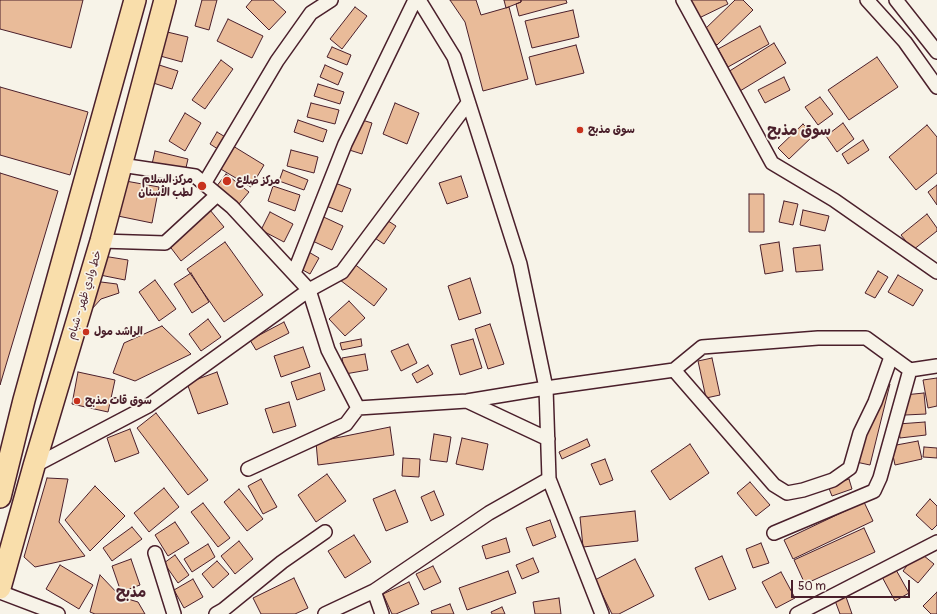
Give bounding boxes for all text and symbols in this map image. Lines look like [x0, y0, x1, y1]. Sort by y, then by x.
district label: سوق مذبح [767, 122, 831, 140]
place label: سوق مذبح [588, 123, 635, 137]
marker: سوق مذبح [575, 125, 585, 135]
place label: مركز السلام لطب الأسنان [138, 173, 193, 199]
place label: مركز ضلاع [236, 174, 280, 188]
marker: مركز ضلاع [221, 175, 233, 187]
marker: مركز السلام لطب الأسنان [196, 180, 208, 192]
street label: خط وادي ظهر - شبام [65, 249, 105, 341]
place label: الراشد مول [94, 325, 143, 339]
marker: الراشد مول [81, 327, 91, 337]
place label: سوق قات مذبح [85, 394, 152, 408]
marker: سوق قات مذبح [72, 396, 82, 406]
scale bar [793, 572, 912, 598]
text: 50 m [798, 579, 826, 594]
district label: مذبح [116, 584, 146, 602]

